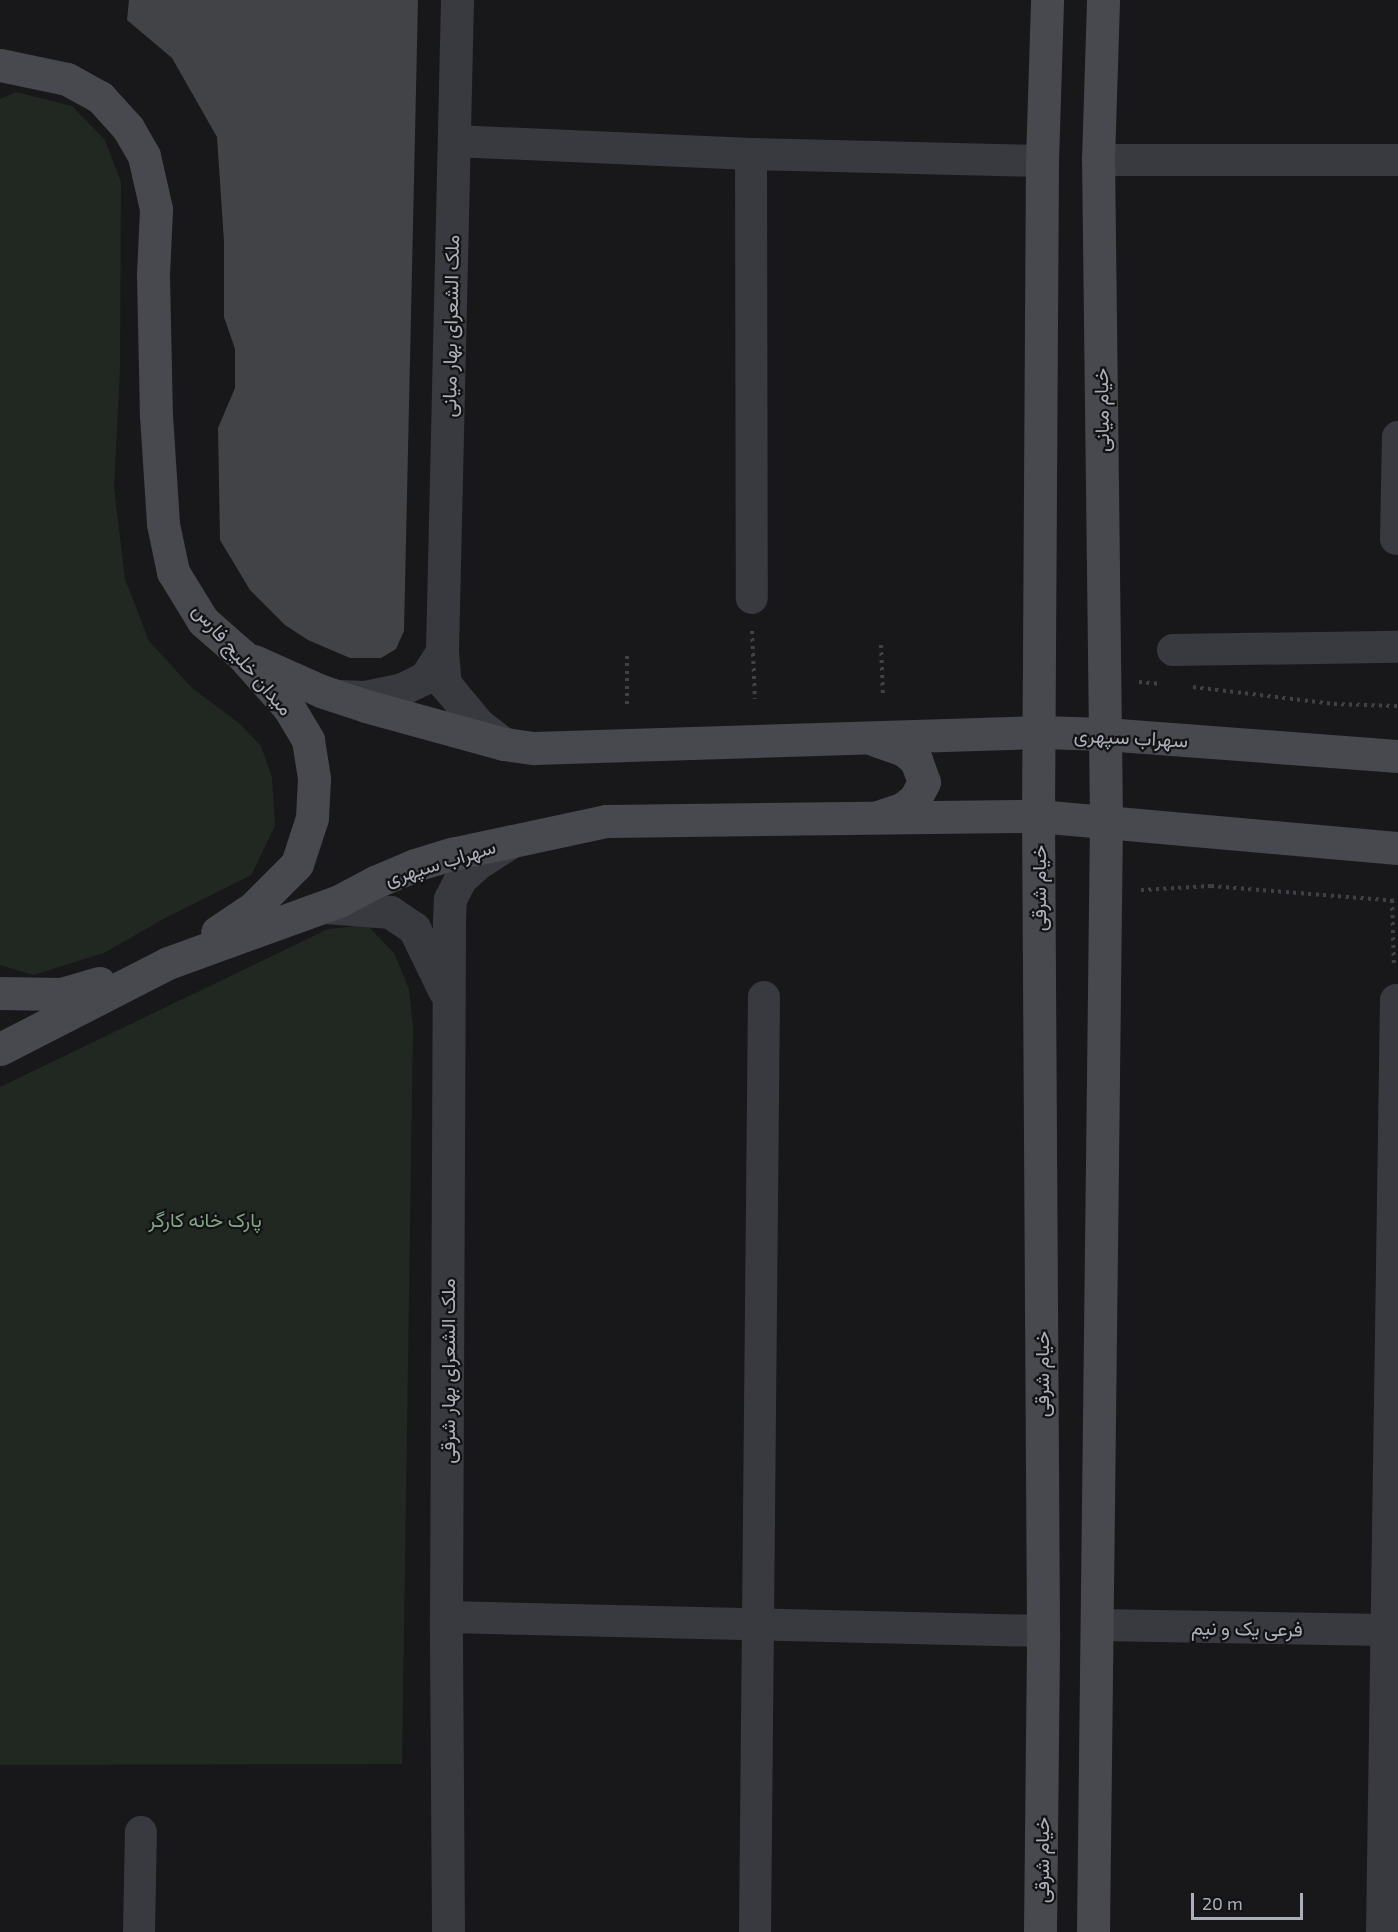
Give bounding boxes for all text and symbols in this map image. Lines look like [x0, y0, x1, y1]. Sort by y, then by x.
street label: ملک الشعرای بهار میانی [436, 234, 464, 418]
street label: خیام میانی [1088, 368, 1114, 452]
street label: میدان خلیج فارس [188, 598, 298, 720]
street label: سهراب سپهری [1073, 722, 1189, 752]
street label: سهراب سپهری [382, 834, 498, 890]
street label: خیام شرقی [1026, 845, 1050, 931]
park label: پارک خانه کارگر [148, 1207, 262, 1231]
street label: ملک الشعرای بهار شرقی [435, 1278, 459, 1464]
street label: خیام شرقی [1029, 1331, 1053, 1417]
street label: فرعی یک و نیم [1191, 1615, 1303, 1641]
street label: خیام شرقی [1029, 1817, 1053, 1903]
scale bar [1194, 1881, 1306, 1919]
text: 20 m [1202, 1892, 1243, 1914]

